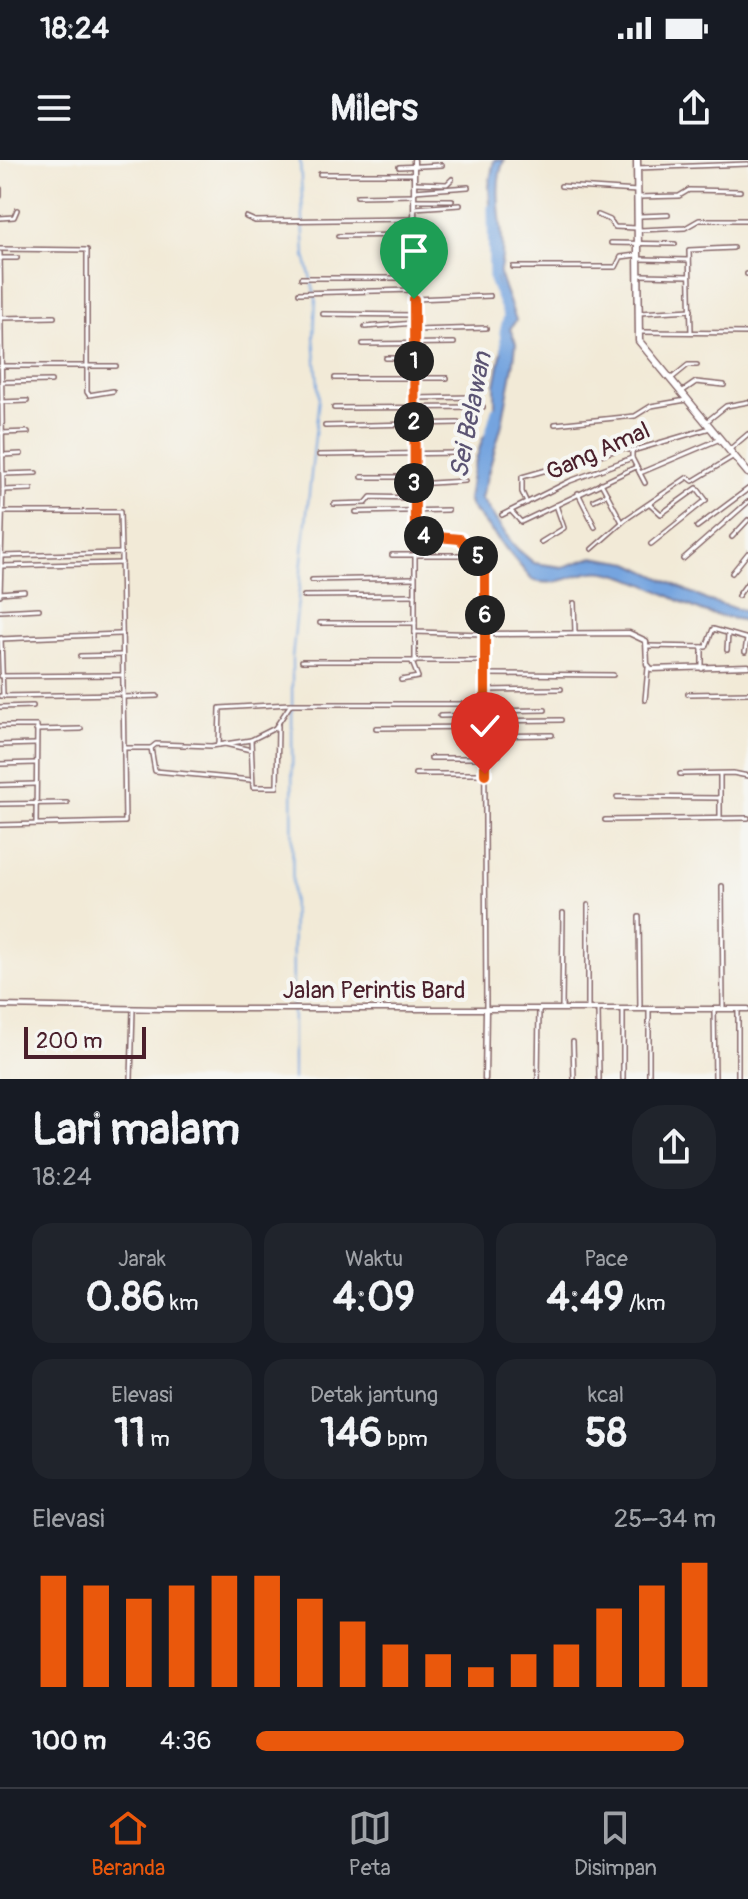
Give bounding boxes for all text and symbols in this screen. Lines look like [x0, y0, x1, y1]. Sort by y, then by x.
text: 18:24 [40, 10, 109, 47]
icon: menu [32, 86, 76, 130]
text: Milers [330, 86, 418, 131]
icon: share [672, 86, 716, 130]
pin [380, 217, 448, 299]
icon: arrive [392, 229, 436, 273]
pin: 1 [394, 341, 434, 381]
text: 1 [410, 347, 418, 375]
water label: Sei Belawan [443, 348, 499, 481]
pin: 2 [394, 402, 434, 442]
text: 2 [408, 408, 420, 436]
street label: Gang Amal [542, 416, 655, 487]
pin: 3 [394, 463, 434, 503]
text: 3 [408, 469, 420, 497]
pin: 4 [404, 516, 444, 556]
text: 4 [418, 522, 430, 550]
pin: 5 [458, 536, 498, 576]
text: 5 [472, 542, 484, 570]
pin: 6 [465, 595, 505, 635]
text: 6 [479, 601, 491, 629]
pin [451, 692, 519, 774]
icon: check [463, 704, 507, 748]
street label: Jalan Perintis Bard [282, 976, 466, 1005]
scale bar [24, 1023, 146, 1059]
text: 200 m [36, 1027, 103, 1055]
text: Lari malam [32, 1103, 240, 1158]
button: share [632, 1105, 716, 1189]
text: 18:24 [32, 1161, 92, 1193]
text: Jarak [118, 1245, 166, 1273]
text: Waktu [345, 1245, 403, 1273]
text: Pace [584, 1245, 628, 1273]
text: 0.86 [85, 1273, 165, 1322]
text: 4:09 [333, 1273, 415, 1322]
text: 4:49 [546, 1273, 624, 1322]
text: km [165, 1289, 199, 1317]
text: /km [624, 1289, 666, 1317]
text: Elevasi [111, 1381, 173, 1409]
text: Detak jantung [310, 1381, 438, 1409]
text: kcal [588, 1381, 624, 1409]
text: 11 [114, 1409, 145, 1458]
text: 146 [320, 1409, 382, 1458]
text: 58 [585, 1409, 627, 1458]
text: m [145, 1425, 170, 1453]
text: bpm [382, 1425, 428, 1453]
text: Elevasi [32, 1503, 105, 1535]
text: 25–34 m [614, 1503, 716, 1535]
text: 100 m [32, 1725, 106, 1757]
text: 4:36 [160, 1725, 212, 1757]
tab: Beranda [91, 1806, 165, 1882]
tab: Peta [348, 1806, 392, 1882]
tab: Disimpan [574, 1806, 657, 1882]

